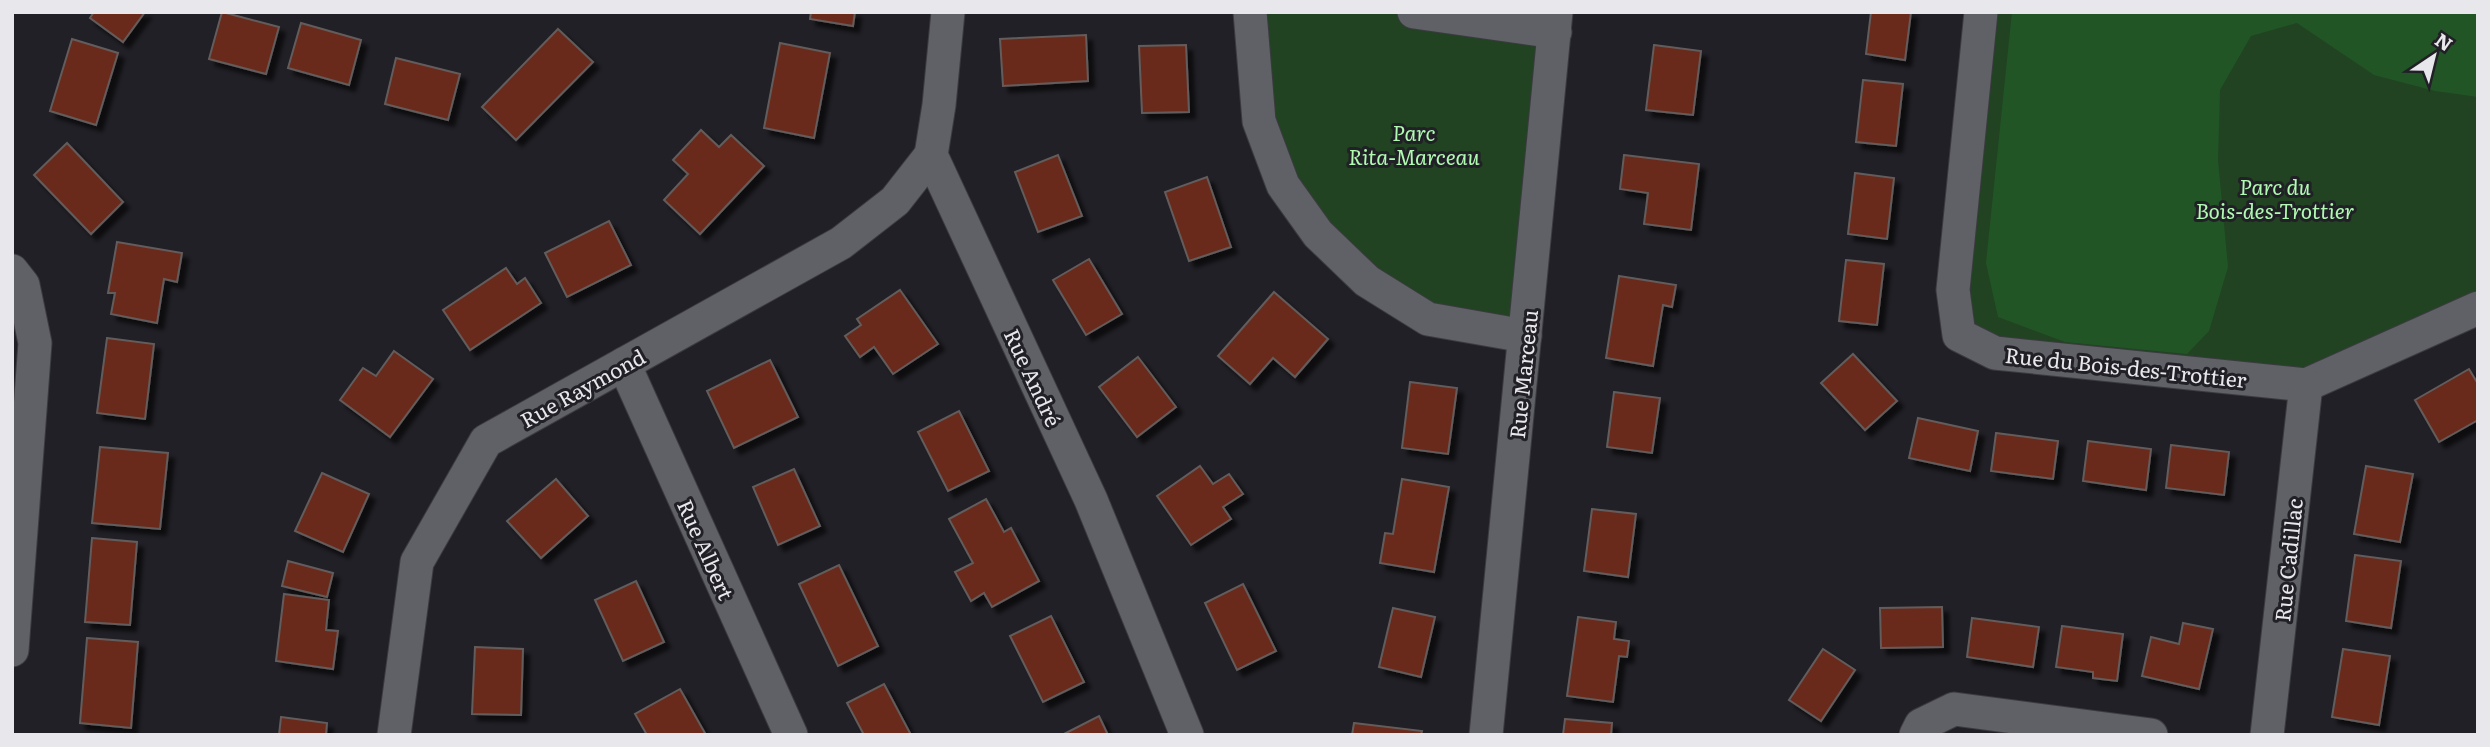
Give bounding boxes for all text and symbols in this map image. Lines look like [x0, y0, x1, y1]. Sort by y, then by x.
north arrow [2399, 21, 2469, 91]
text: N [2430, 25, 2459, 57]
park label: Parc Rita-Marceau [1348, 116, 1480, 171]
park label: Parc du Bois-des-Trottier [2196, 170, 2355, 225]
street label: Rue Marceau [1500, 308, 1544, 440]
street label: Rue André [998, 323, 1070, 431]
street label: Rue du Bois-des-Trottier [2004, 338, 2248, 394]
street label: Rue Raymond [514, 340, 650, 434]
street label: Rue Albert [671, 494, 743, 605]
street label: Rue Cadillac [2265, 497, 2309, 623]

